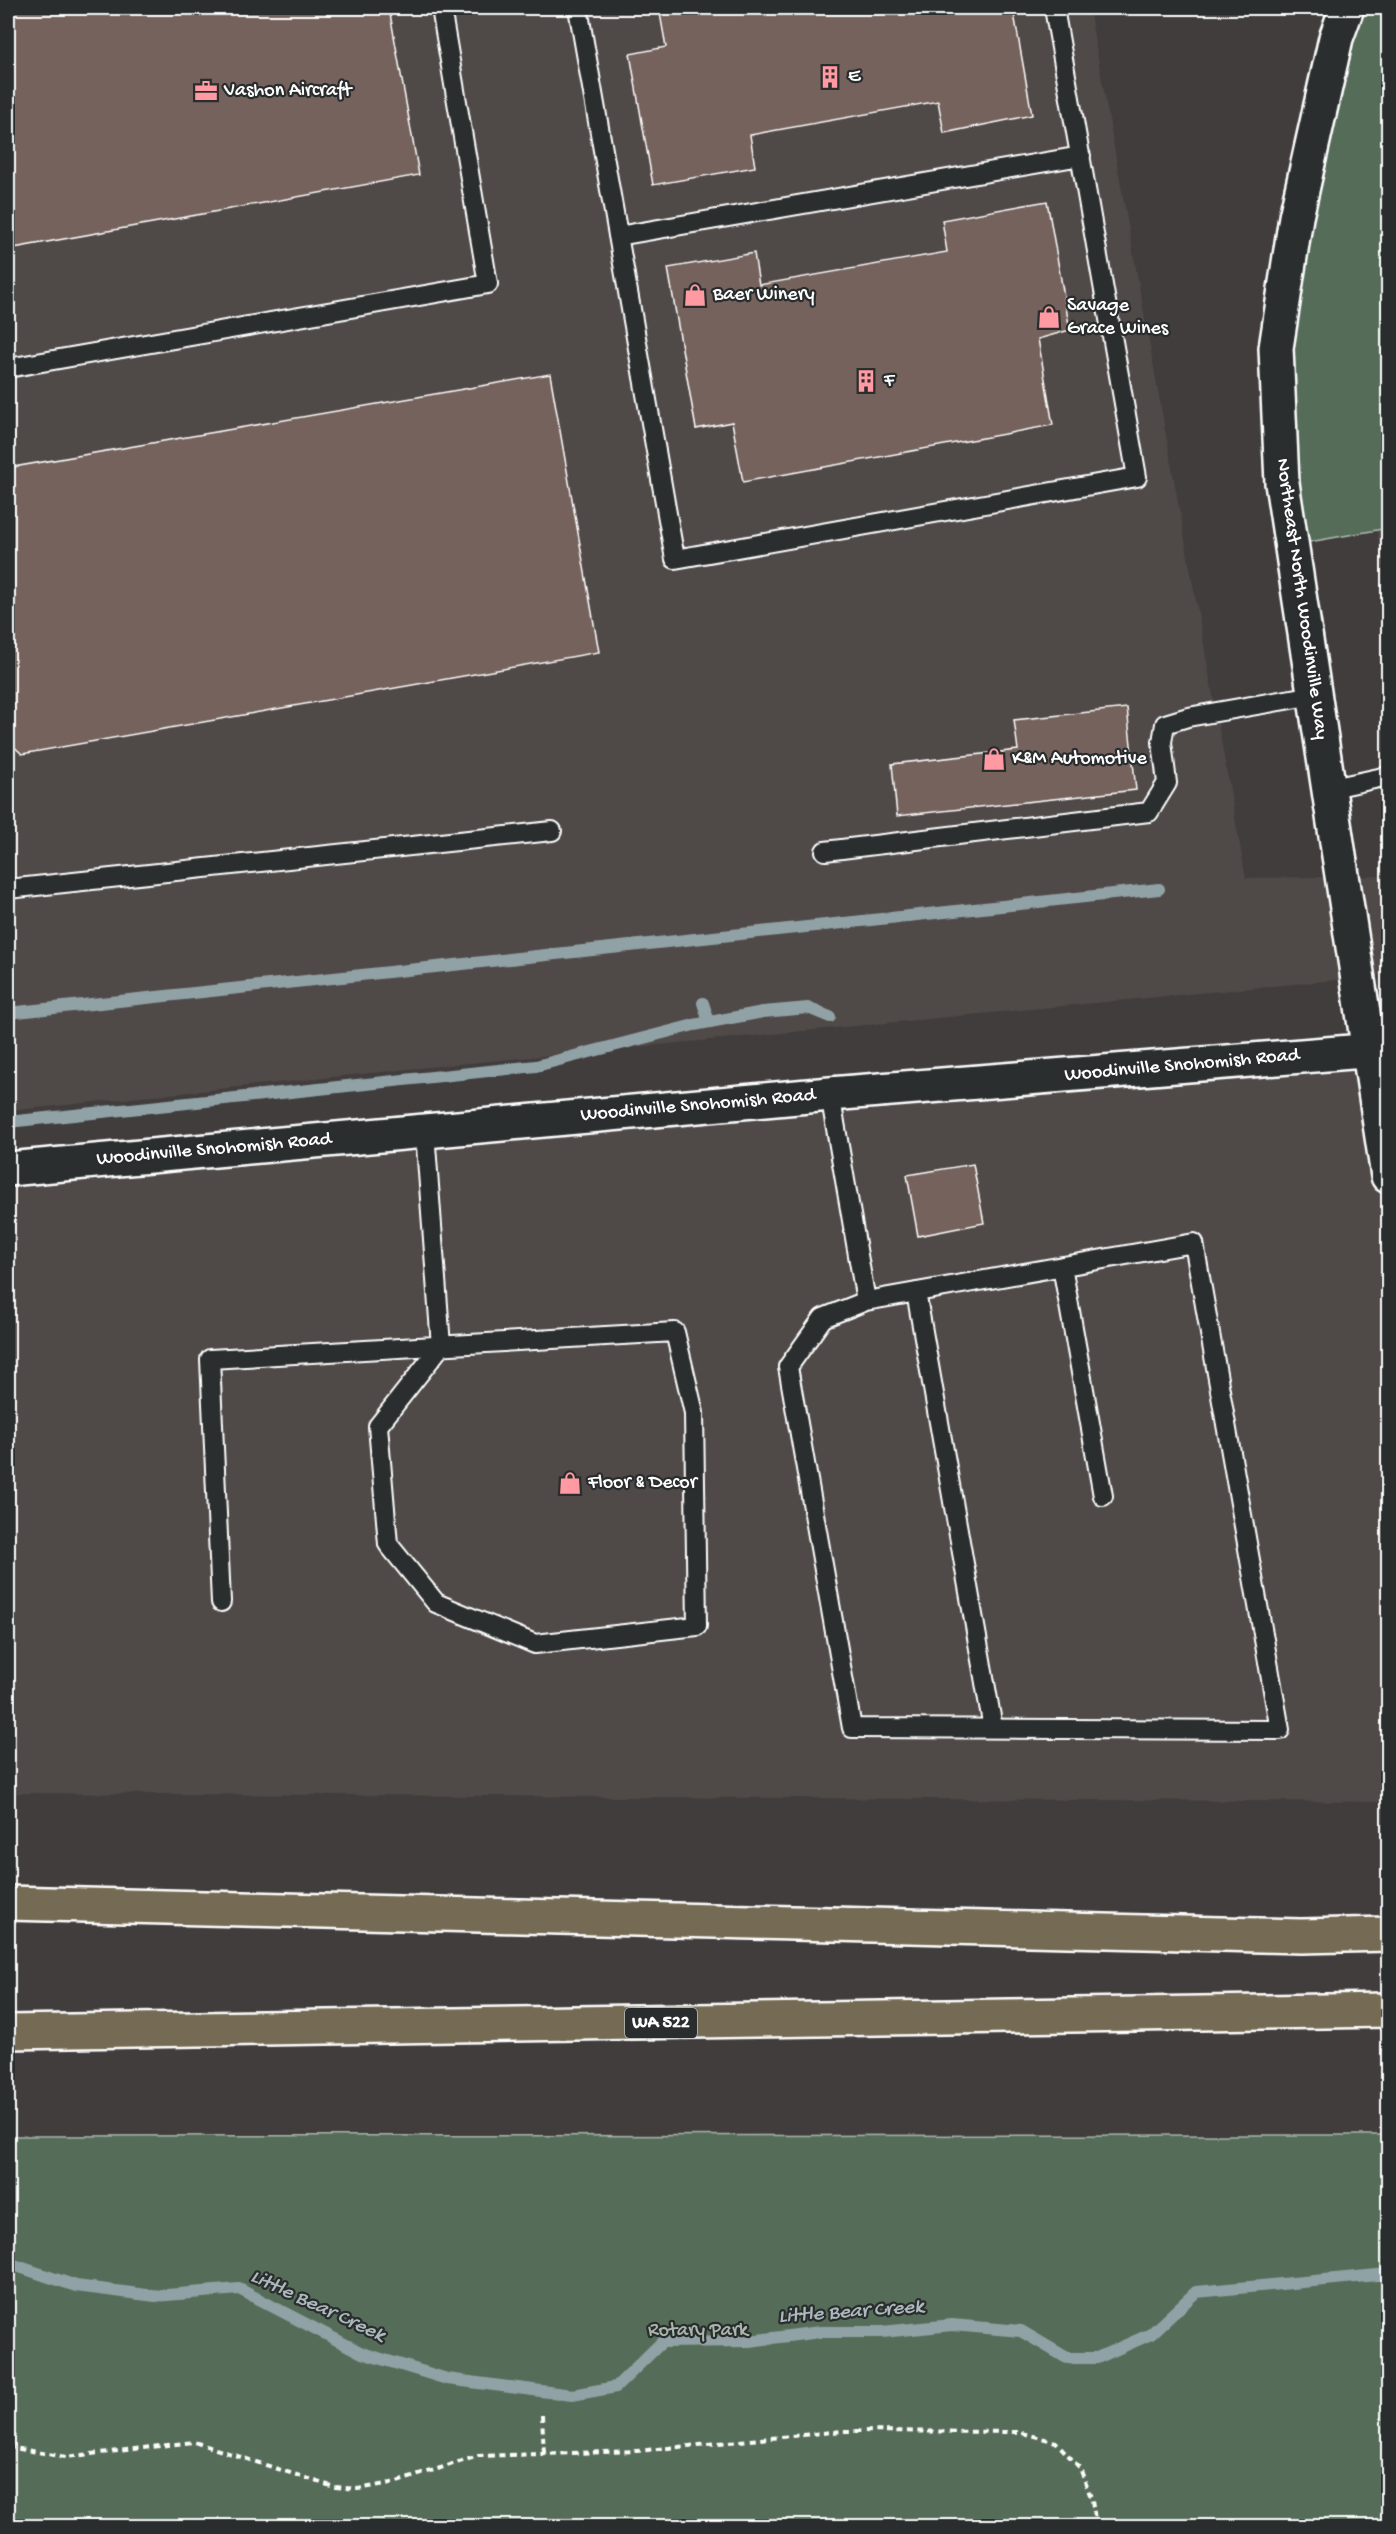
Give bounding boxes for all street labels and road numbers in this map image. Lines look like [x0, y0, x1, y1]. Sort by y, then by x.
street label: Northeast North Woodinville Way [1270, 457, 1332, 741]
street label: Woodinville Snohomish Road [1064, 1044, 1303, 1088]
street label: Woodinville Snohomish Road [580, 1084, 819, 1128]
street label: Woodinville Snohomish Road [96, 1128, 335, 1172]
road number: WA 522 [625, 2008, 697, 2038]

